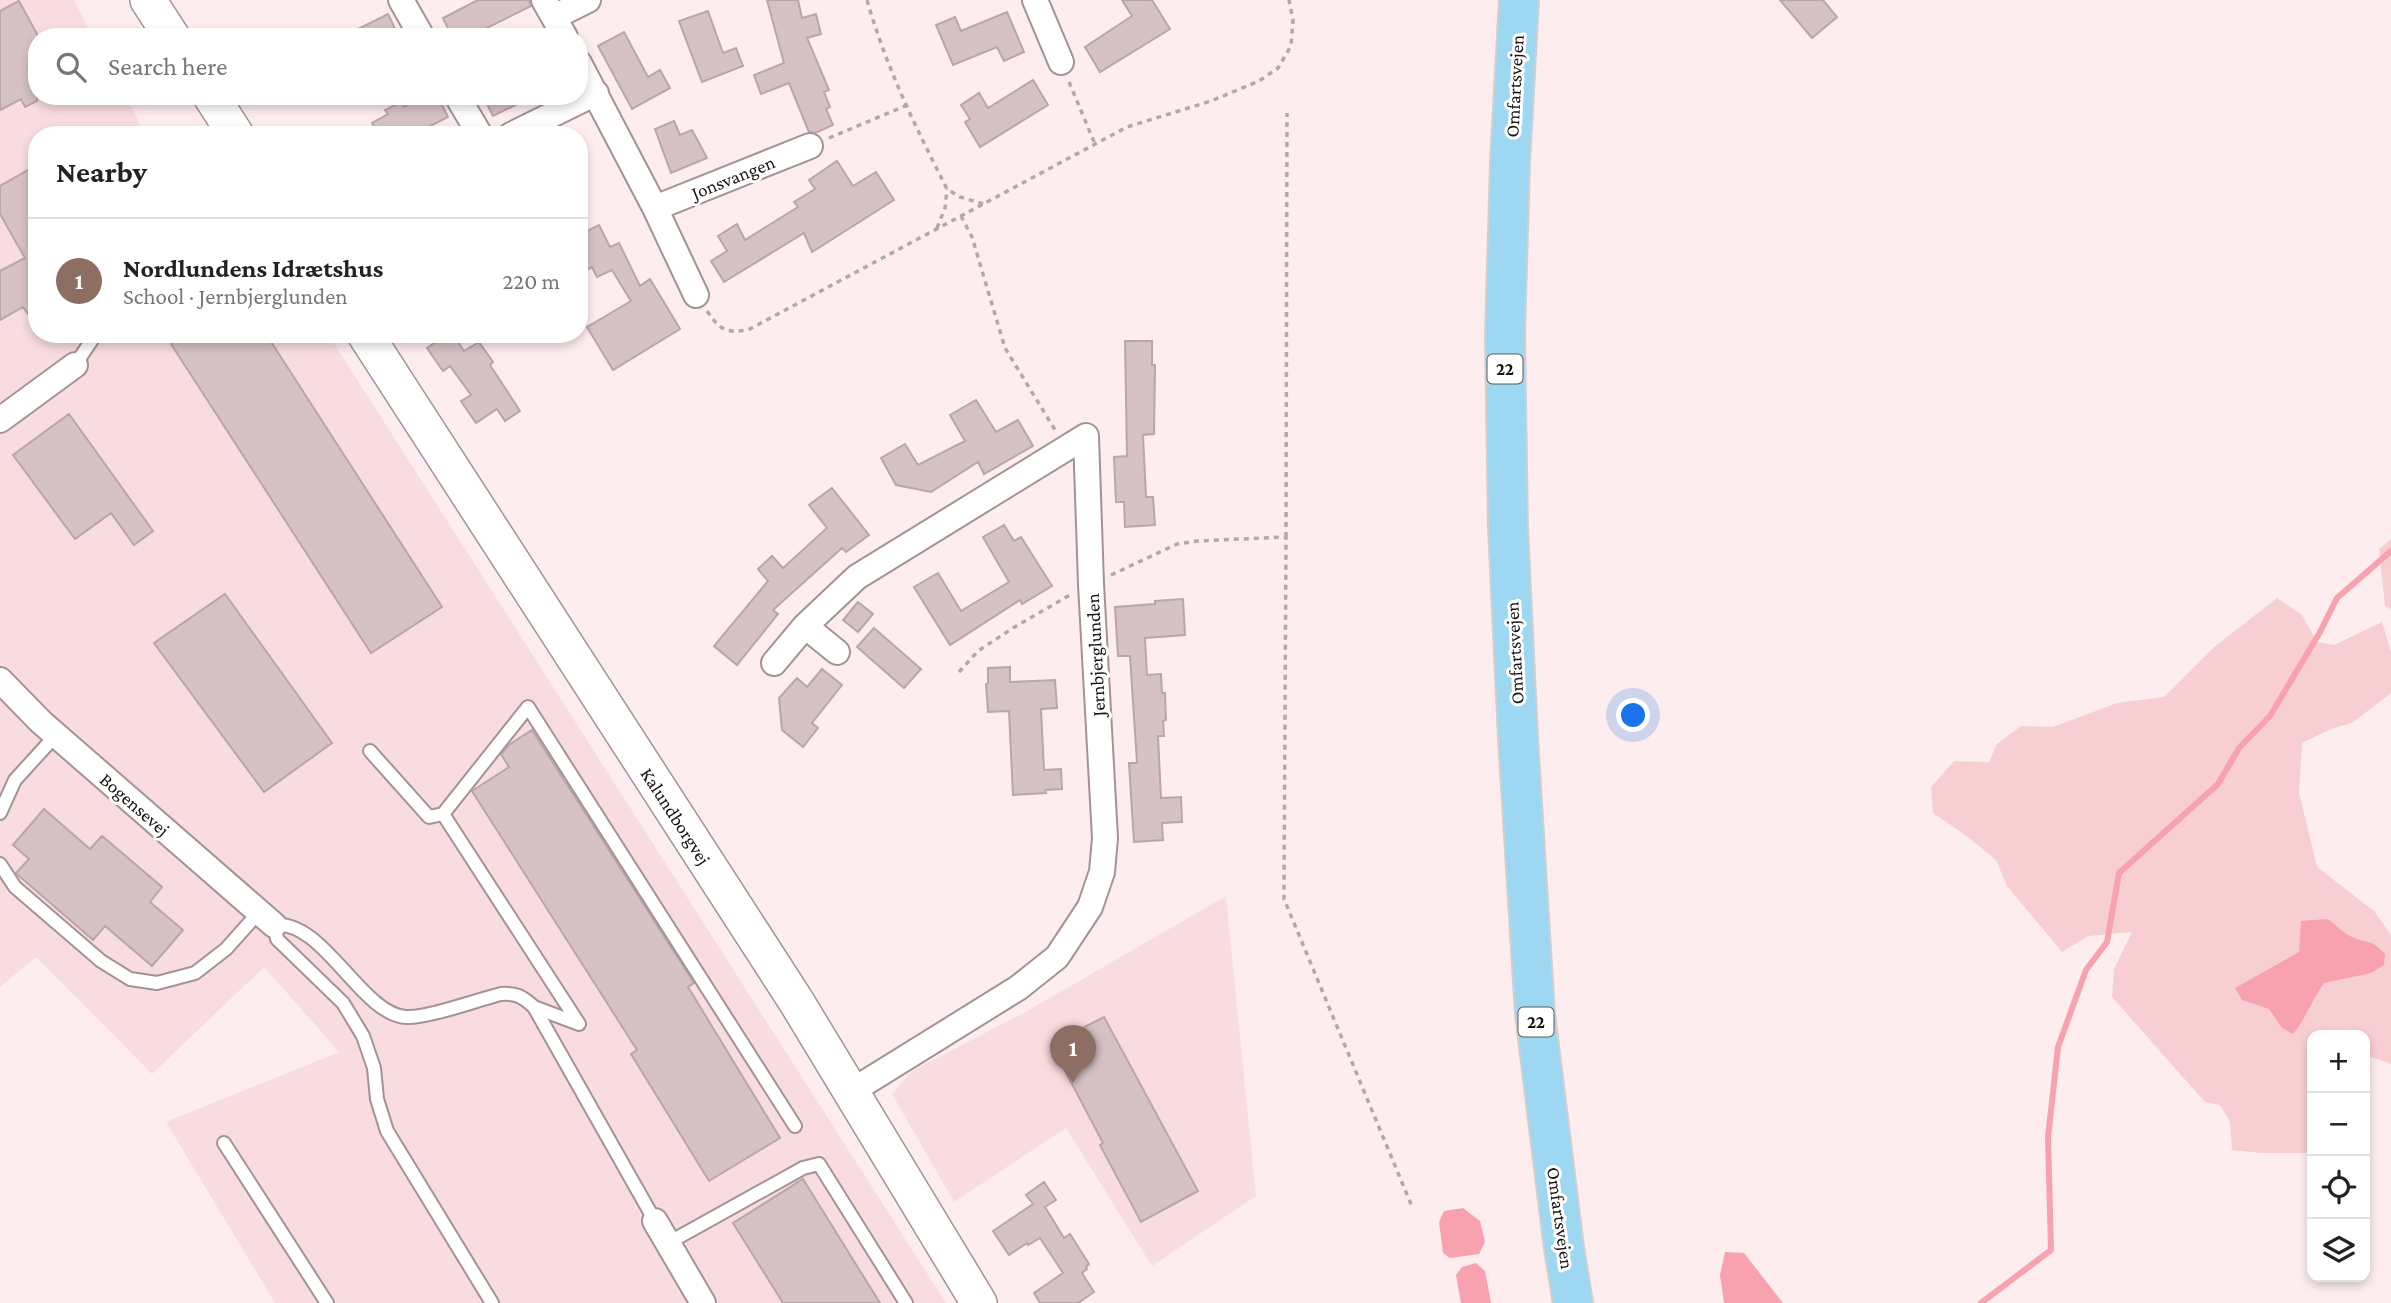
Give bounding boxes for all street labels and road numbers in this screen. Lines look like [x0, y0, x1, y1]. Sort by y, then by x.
street label: Omfartsvejen [1501, 34, 1529, 138]
street label: Jonsvangen [687, 151, 778, 204]
road number: 22 [1488, 354, 1522, 384]
street label: Jernbjerglunden [1082, 593, 1110, 719]
street label: Omfartsvejen [1501, 601, 1529, 705]
street label: Kalundborgvej [636, 764, 715, 869]
street label: Bogensevej [95, 769, 174, 841]
road number: 22 [1518, 1007, 1554, 1036]
street label: Omfartsvejen [1542, 1166, 1578, 1271]

